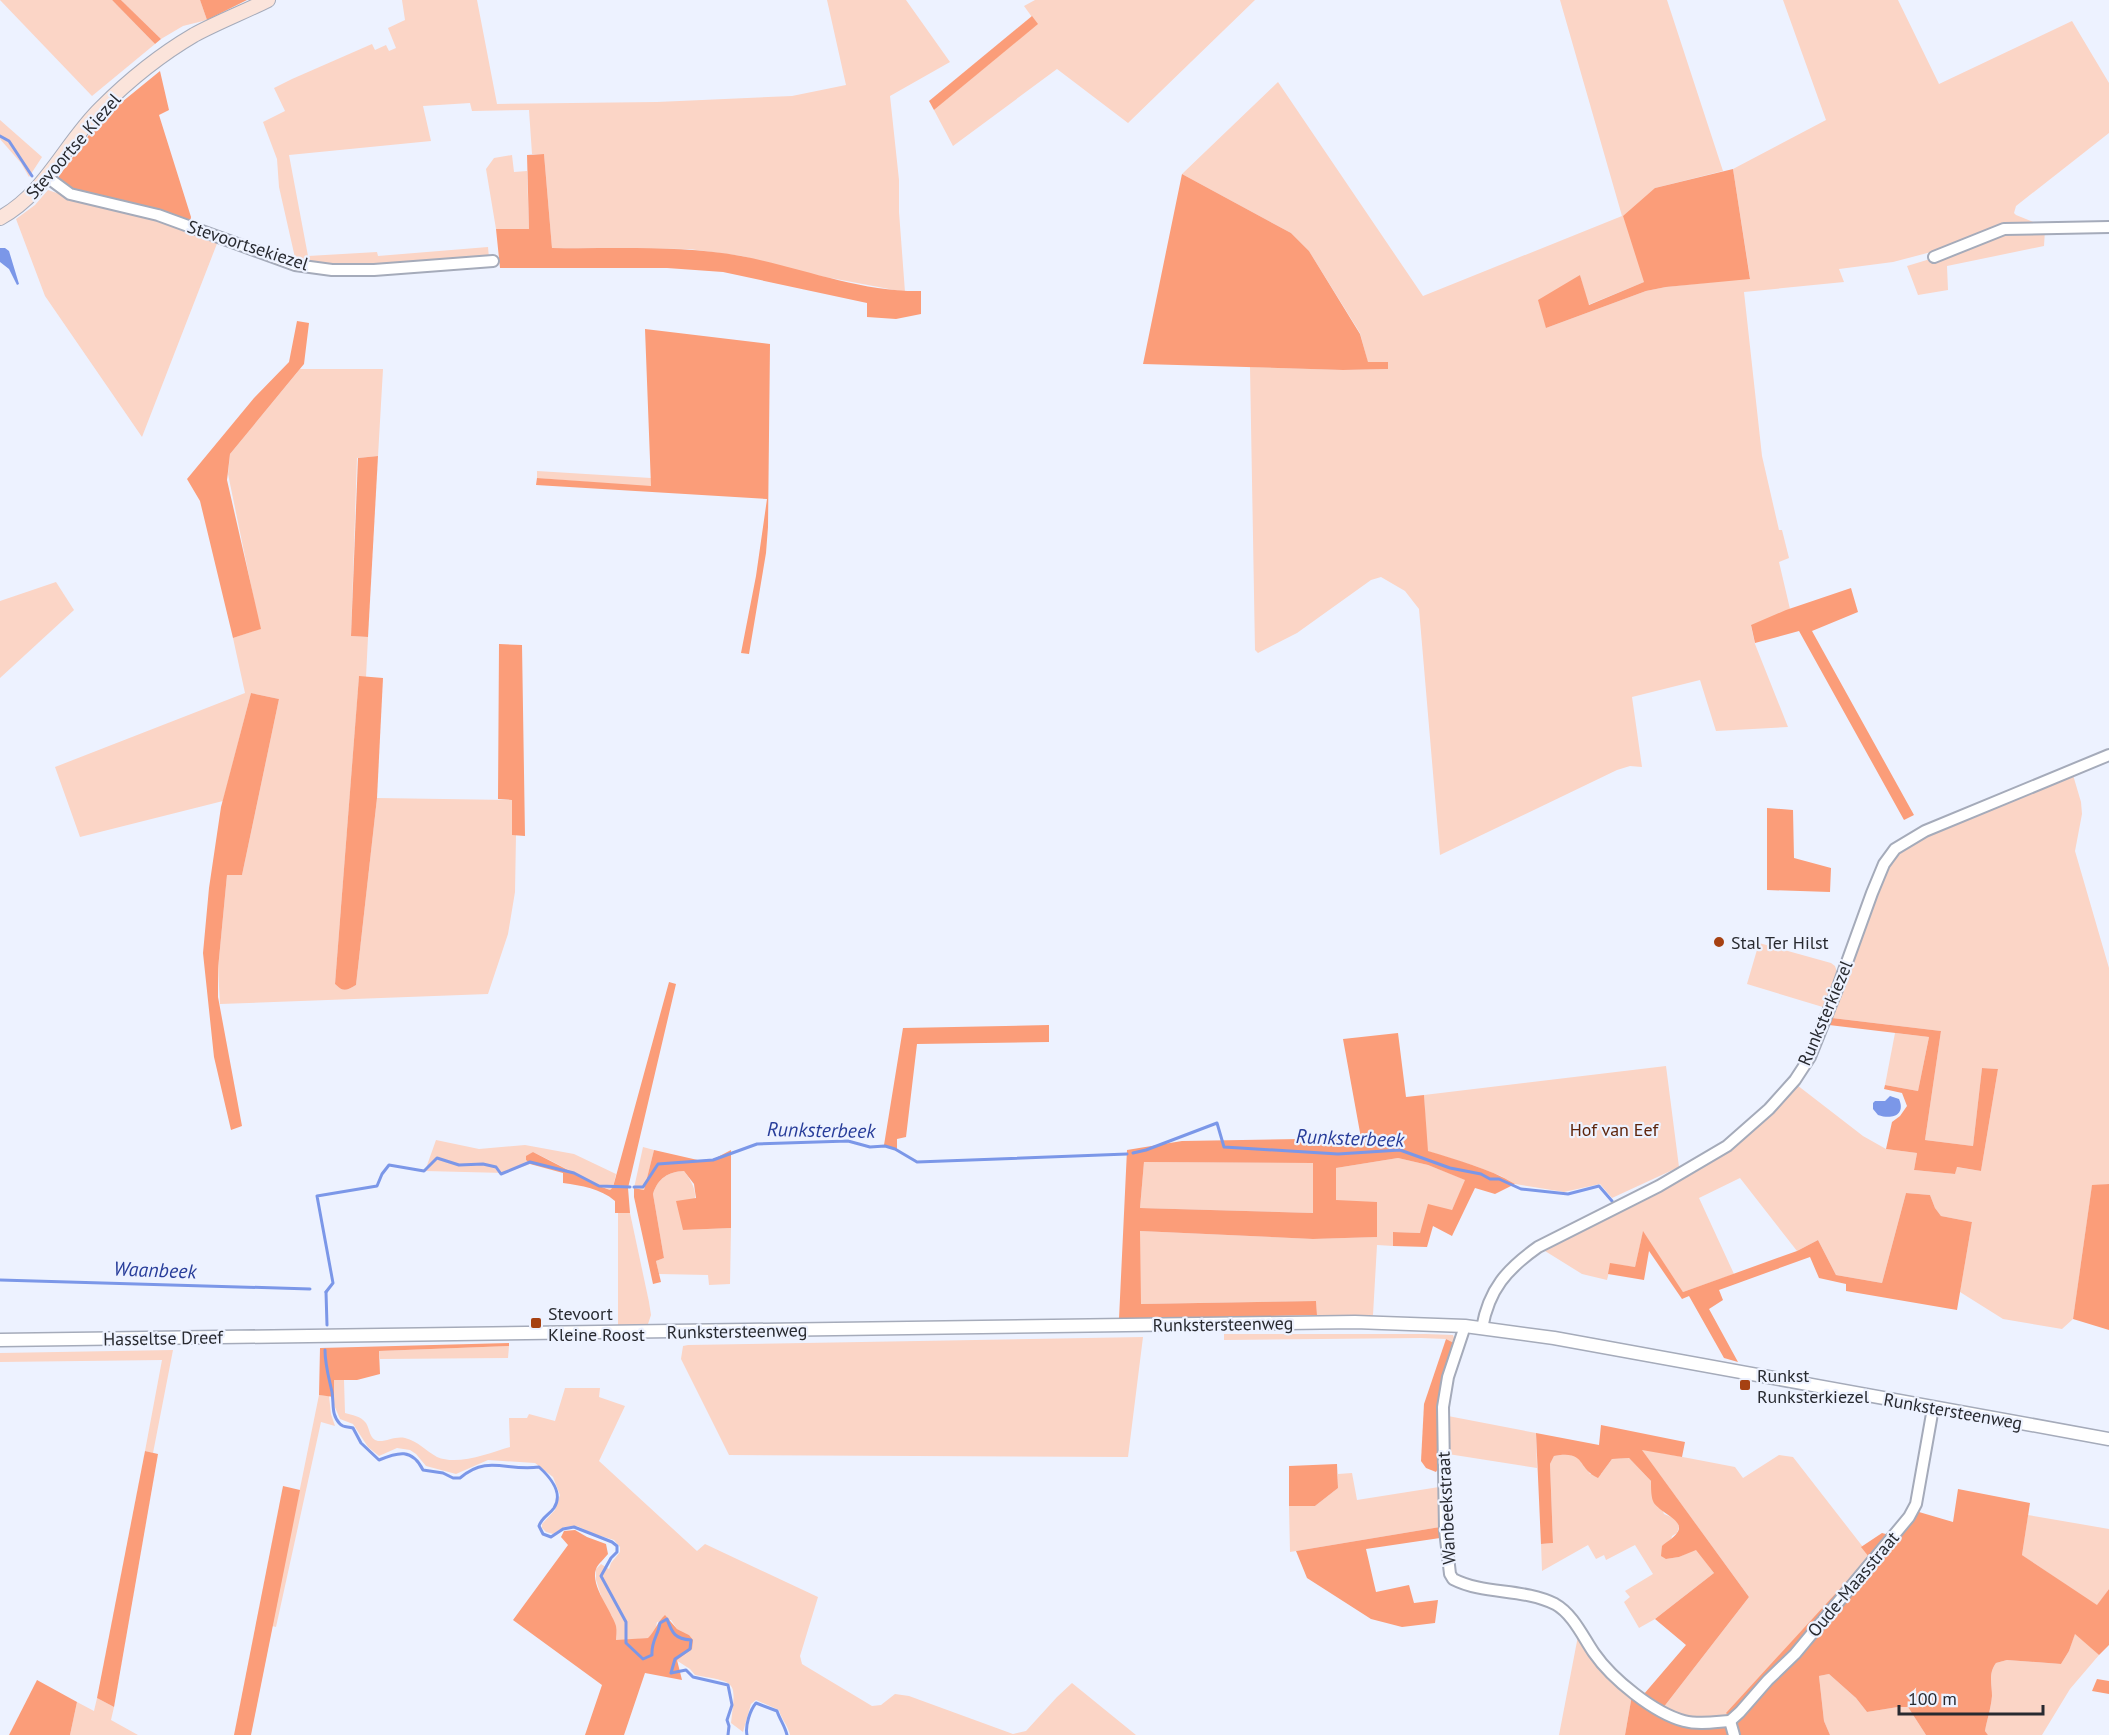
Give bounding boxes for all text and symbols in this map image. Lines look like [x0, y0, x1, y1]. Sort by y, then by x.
street label: Stevoortse Kiezel [21, 88, 126, 204]
street label: Stevoortsekiezel [185, 215, 312, 276]
place label: Stal Ter Hilst [1731, 931, 1829, 954]
marker: Stal Ter Hilst [1712, 935, 1726, 949]
street label: Runksterkiezel [1793, 956, 1858, 1069]
water label: Runksterbeek [767, 1116, 876, 1144]
park label: Hof van Eef [1570, 1118, 1660, 1141]
water label: Runksterbeek [1295, 1123, 1406, 1153]
water label: Waanbeek [113, 1256, 198, 1284]
place label: Stevoort Kleine Roost [548, 1302, 645, 1346]
street label: Runkstersteenweg [1153, 1311, 1293, 1337]
marker: Stevoort Kleine Roost [529, 1316, 543, 1330]
street label: Runkstersteenweg [667, 1318, 807, 1344]
street label: Hasseltse Dreef [103, 1325, 224, 1351]
place label: Runkst Runksterkiezel [1757, 1364, 1870, 1408]
marker: Runkst Runksterkiezel [1738, 1378, 1752, 1392]
street label: Runkstersteenweg [1882, 1387, 2024, 1435]
street label: Wanbeekstraat [1432, 1451, 1460, 1565]
street label: Oude-Maasstraat [1802, 1527, 1904, 1641]
scale bar [1899, 1678, 2043, 1716]
text: 100 m [1908, 1687, 1957, 1710]

